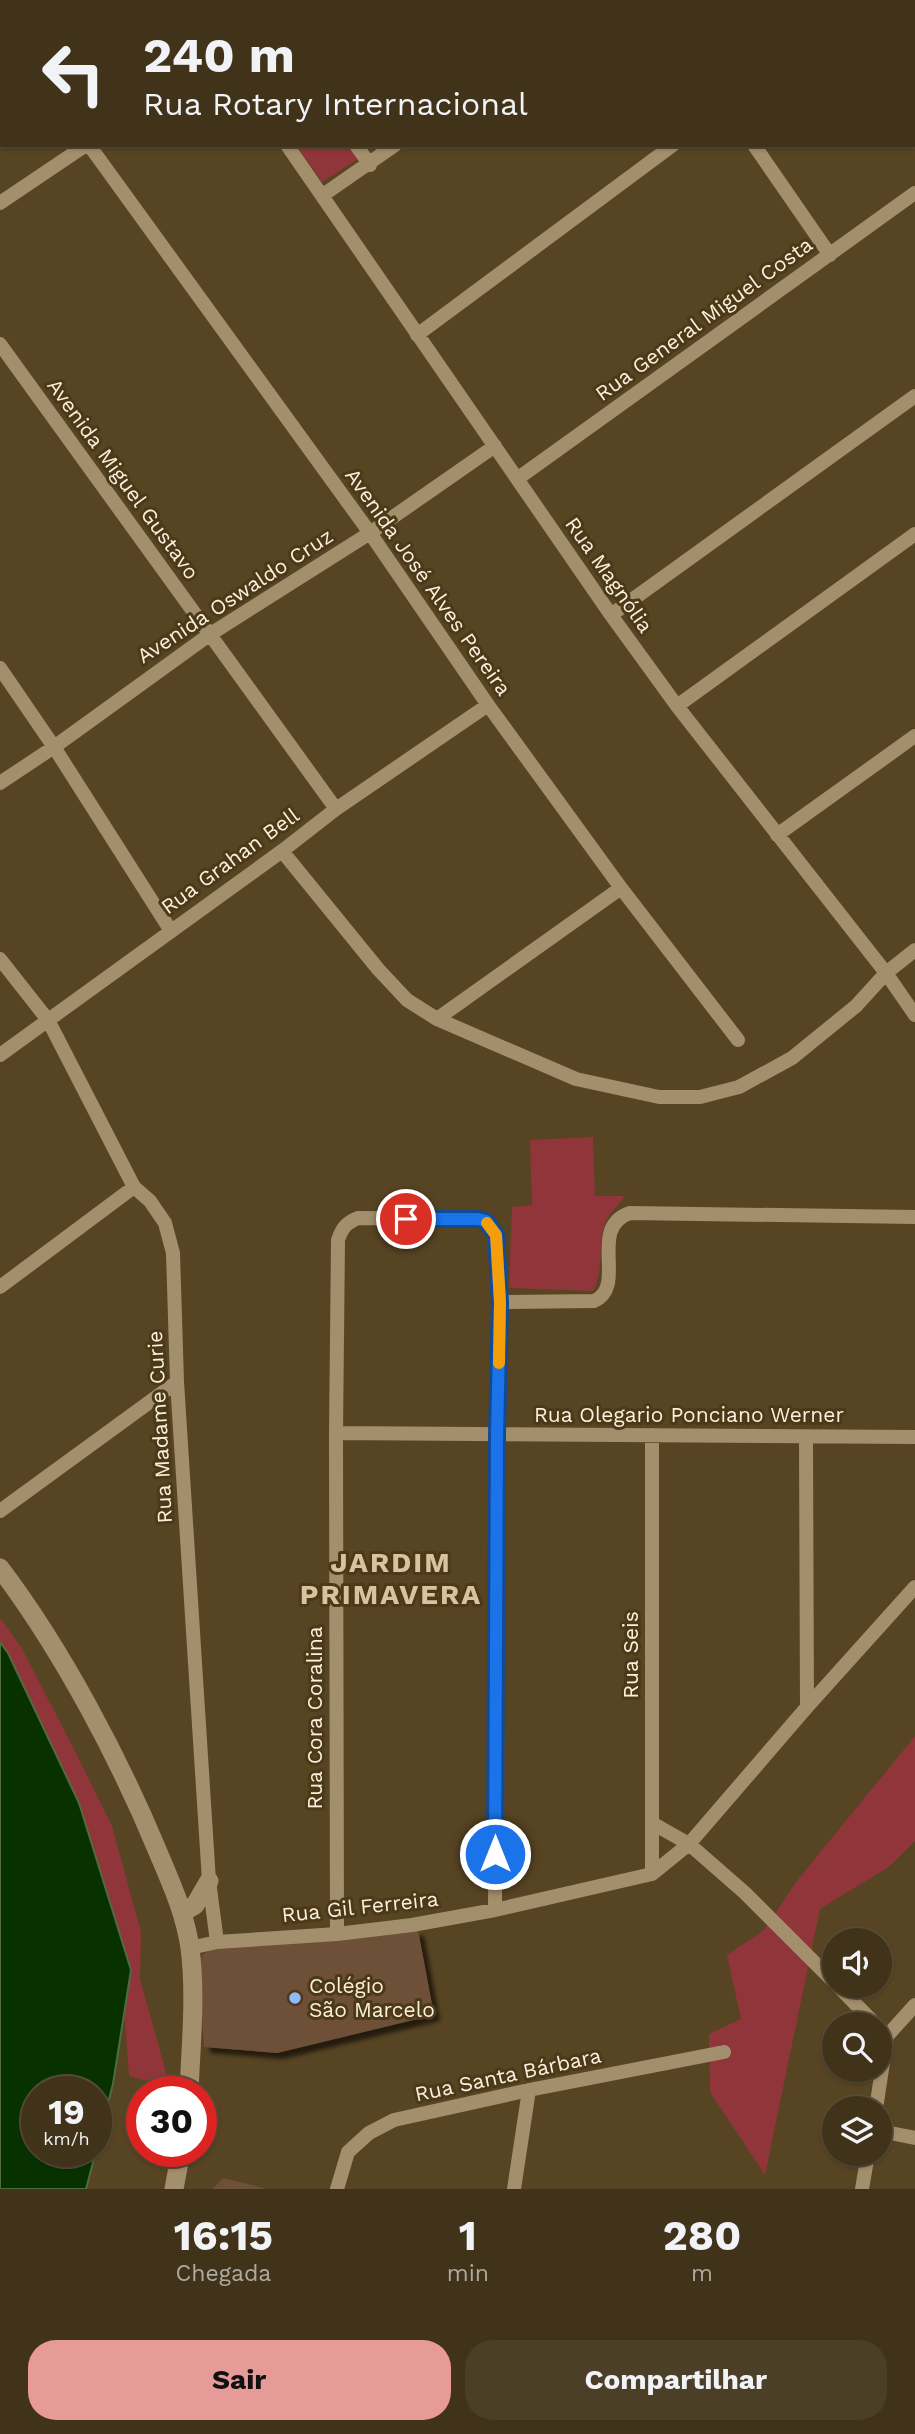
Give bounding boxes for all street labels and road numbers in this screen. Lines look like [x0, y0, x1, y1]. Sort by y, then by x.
street label: Rua General Miguel Costa [590, 231, 817, 406]
street label: Avenida Miguel Gustavo [42, 373, 205, 584]
street label: Avenida José Alves Pereira [340, 463, 517, 700]
street label: Rua Magnólia [560, 512, 659, 638]
street label: Avenida Oswaldo Cruz [132, 523, 337, 668]
street label: Rua Grahan Bell [156, 802, 304, 919]
street label: Rua Madame Curie [142, 1330, 177, 1524]
street label: Rua Olegario Ponciano Werner [534, 1402, 844, 1427]
street label: Rua Seis [618, 1611, 643, 1699]
street label: Rua Cora Coralina [302, 1626, 327, 1810]
street label: Rua Gil Ferreira [280, 1886, 440, 1927]
street label: Rua Santa Bárbara [412, 2043, 604, 2106]

